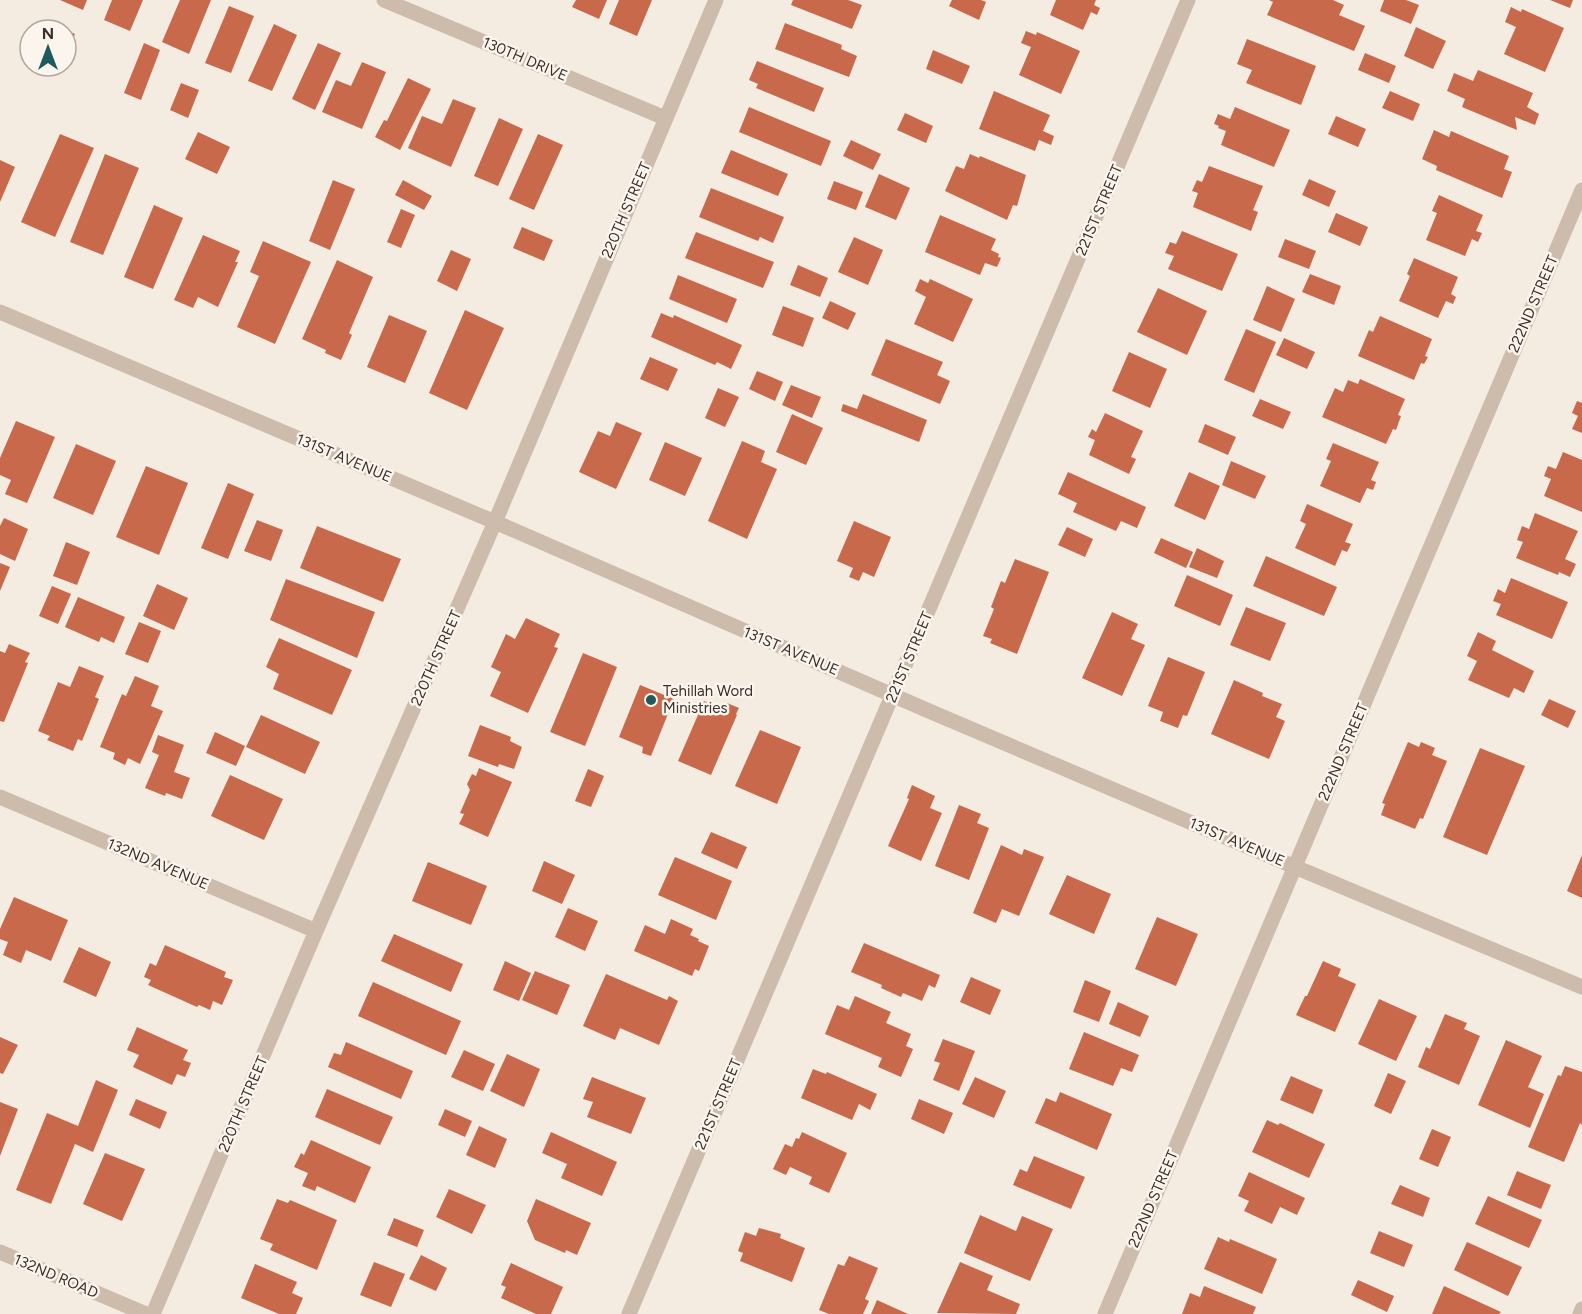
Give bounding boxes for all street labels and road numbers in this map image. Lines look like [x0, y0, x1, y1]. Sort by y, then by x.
street label: 130TH DRIVE [480, 33, 570, 85]
street label: 220TH STREET [598, 159, 655, 261]
street label: 221ST STREET [1072, 161, 1127, 258]
street label: 222ND STREET [1504, 252, 1562, 355]
street label: 131ST AVENUE [294, 430, 394, 486]
street label: 220TH STREET [407, 607, 465, 709]
street label: 221ST STREET [882, 608, 937, 705]
street label: 131ST AVENUE [741, 623, 841, 679]
street label: 222ND STREET [1314, 700, 1372, 803]
street label: 131ST AVENUE [1187, 814, 1287, 870]
street label: 132ND AVENUE [105, 835, 211, 893]
street label: 220TH STREET [215, 1053, 272, 1155]
street label: 221ST STREET [691, 1055, 746, 1152]
street label: 222ND STREET [1124, 1147, 1182, 1250]
street label: 132ND ROAD [11, 1250, 101, 1302]

